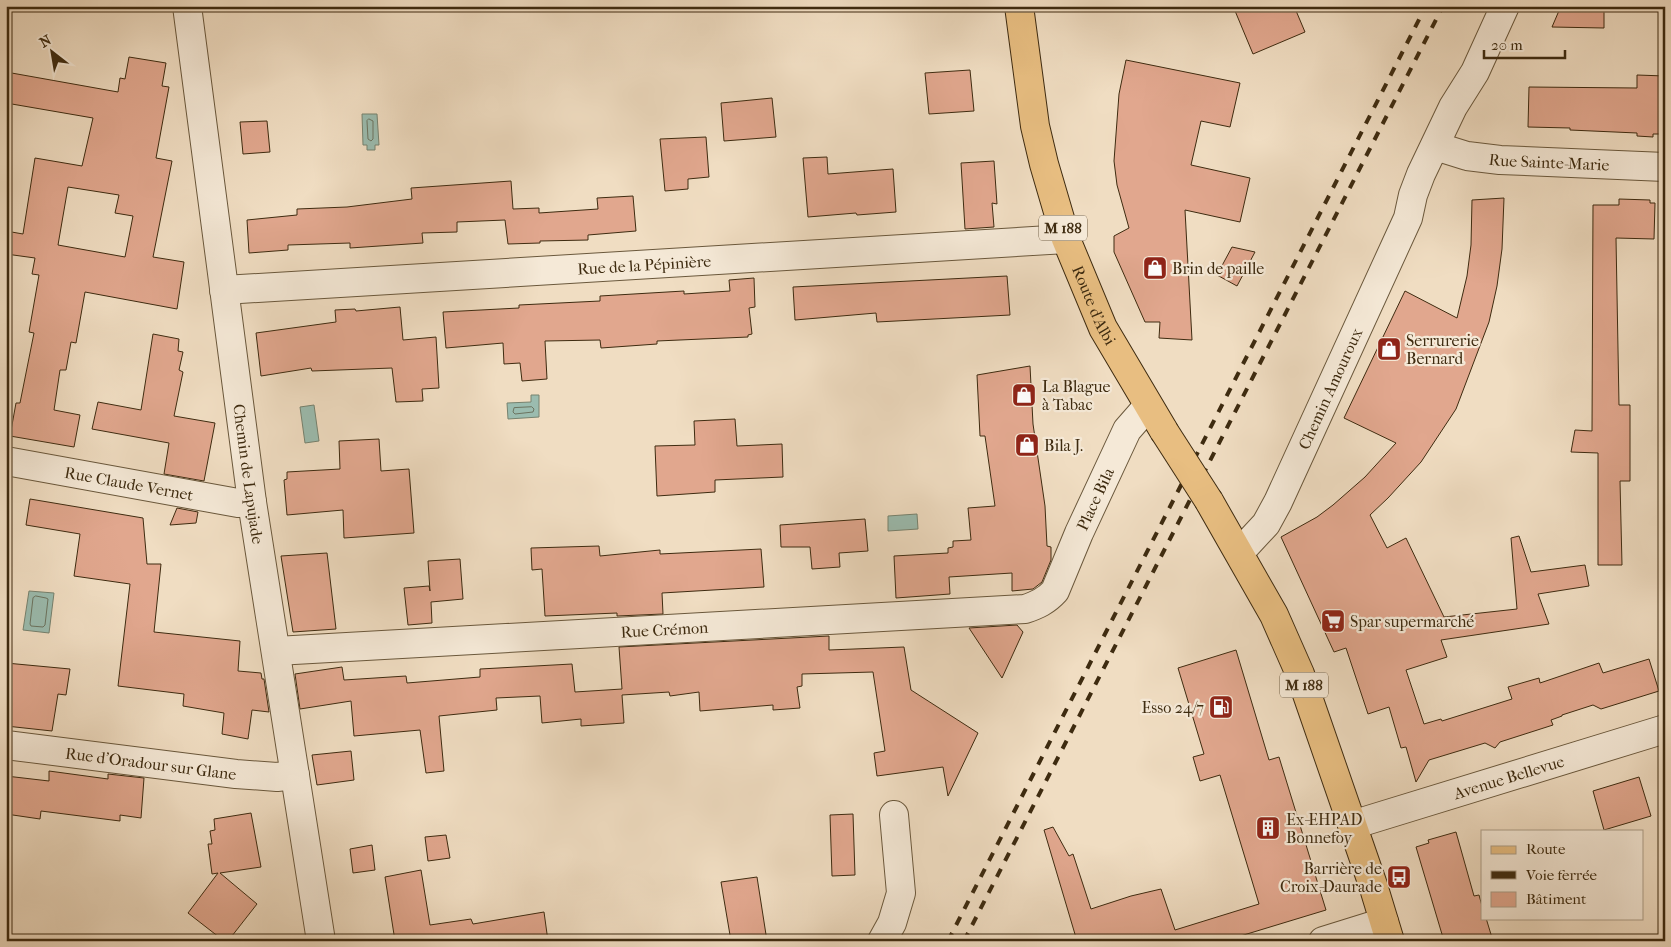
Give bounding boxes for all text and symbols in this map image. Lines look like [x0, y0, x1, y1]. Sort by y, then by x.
north arrow [28, 28, 78, 78]
scale bar [1484, 28, 1565, 60]
text: N [37, 31, 55, 51]
text: 20 m [1491, 36, 1523, 54]
street label: Rue Sainte-Marie [1488, 150, 1610, 175]
road number: M 188 [1039, 216, 1087, 240]
street label: Rue de la Pépinière [577, 252, 712, 279]
shop icon: Brin de paille [1142, 255, 1168, 281]
place label: Brin de paille [1172, 259, 1264, 278]
street label: Route d'Albi [1068, 263, 1120, 349]
street label: Chemin Amouroux [1294, 325, 1367, 452]
place label: Serrurerie Bernard [1406, 331, 1479, 368]
shop icon: Serrurerie Bernard [1376, 336, 1402, 362]
place label: La Blague à Tabac [1042, 377, 1111, 414]
shop icon: La Blague à Tabac [1011, 382, 1037, 408]
street label: Chemin de Lapujade [229, 403, 267, 546]
shop icon: Bila J. [1014, 432, 1040, 458]
place label: Bila J. [1044, 436, 1083, 455]
street label: Rue Claude Vernet [63, 463, 195, 505]
street label: Place Bila [1073, 464, 1118, 533]
supermarket icon: Spar supermarché [1320, 608, 1346, 634]
place label: Spar supermarché [1350, 612, 1474, 631]
street label: Rue Crémon [620, 618, 709, 642]
road number: M 188 [1280, 672, 1328, 698]
fuel station icon: Esso 24/7 [1208, 694, 1234, 720]
place label: Esso 24/7 [1142, 698, 1204, 717]
street label: Rue d'Oradour sur Glane [64, 744, 238, 784]
street label: Avenue Bellevue [1450, 751, 1567, 804]
place label: Ex-EHPAD Bonnefoy [1286, 810, 1362, 847]
building icon: Ex-EHPAD Bonnefoy [1255, 815, 1281, 841]
legend [1481, 830, 1644, 920]
text: Route [1526, 840, 1566, 858]
place label: Barrière de Croix-Daurade [1280, 859, 1382, 896]
bus stop icon: Barrière de Croix-Daurade [1386, 864, 1412, 890]
text: Voie ferrée [1525, 866, 1598, 884]
text: Bâtiment [1526, 890, 1587, 908]

